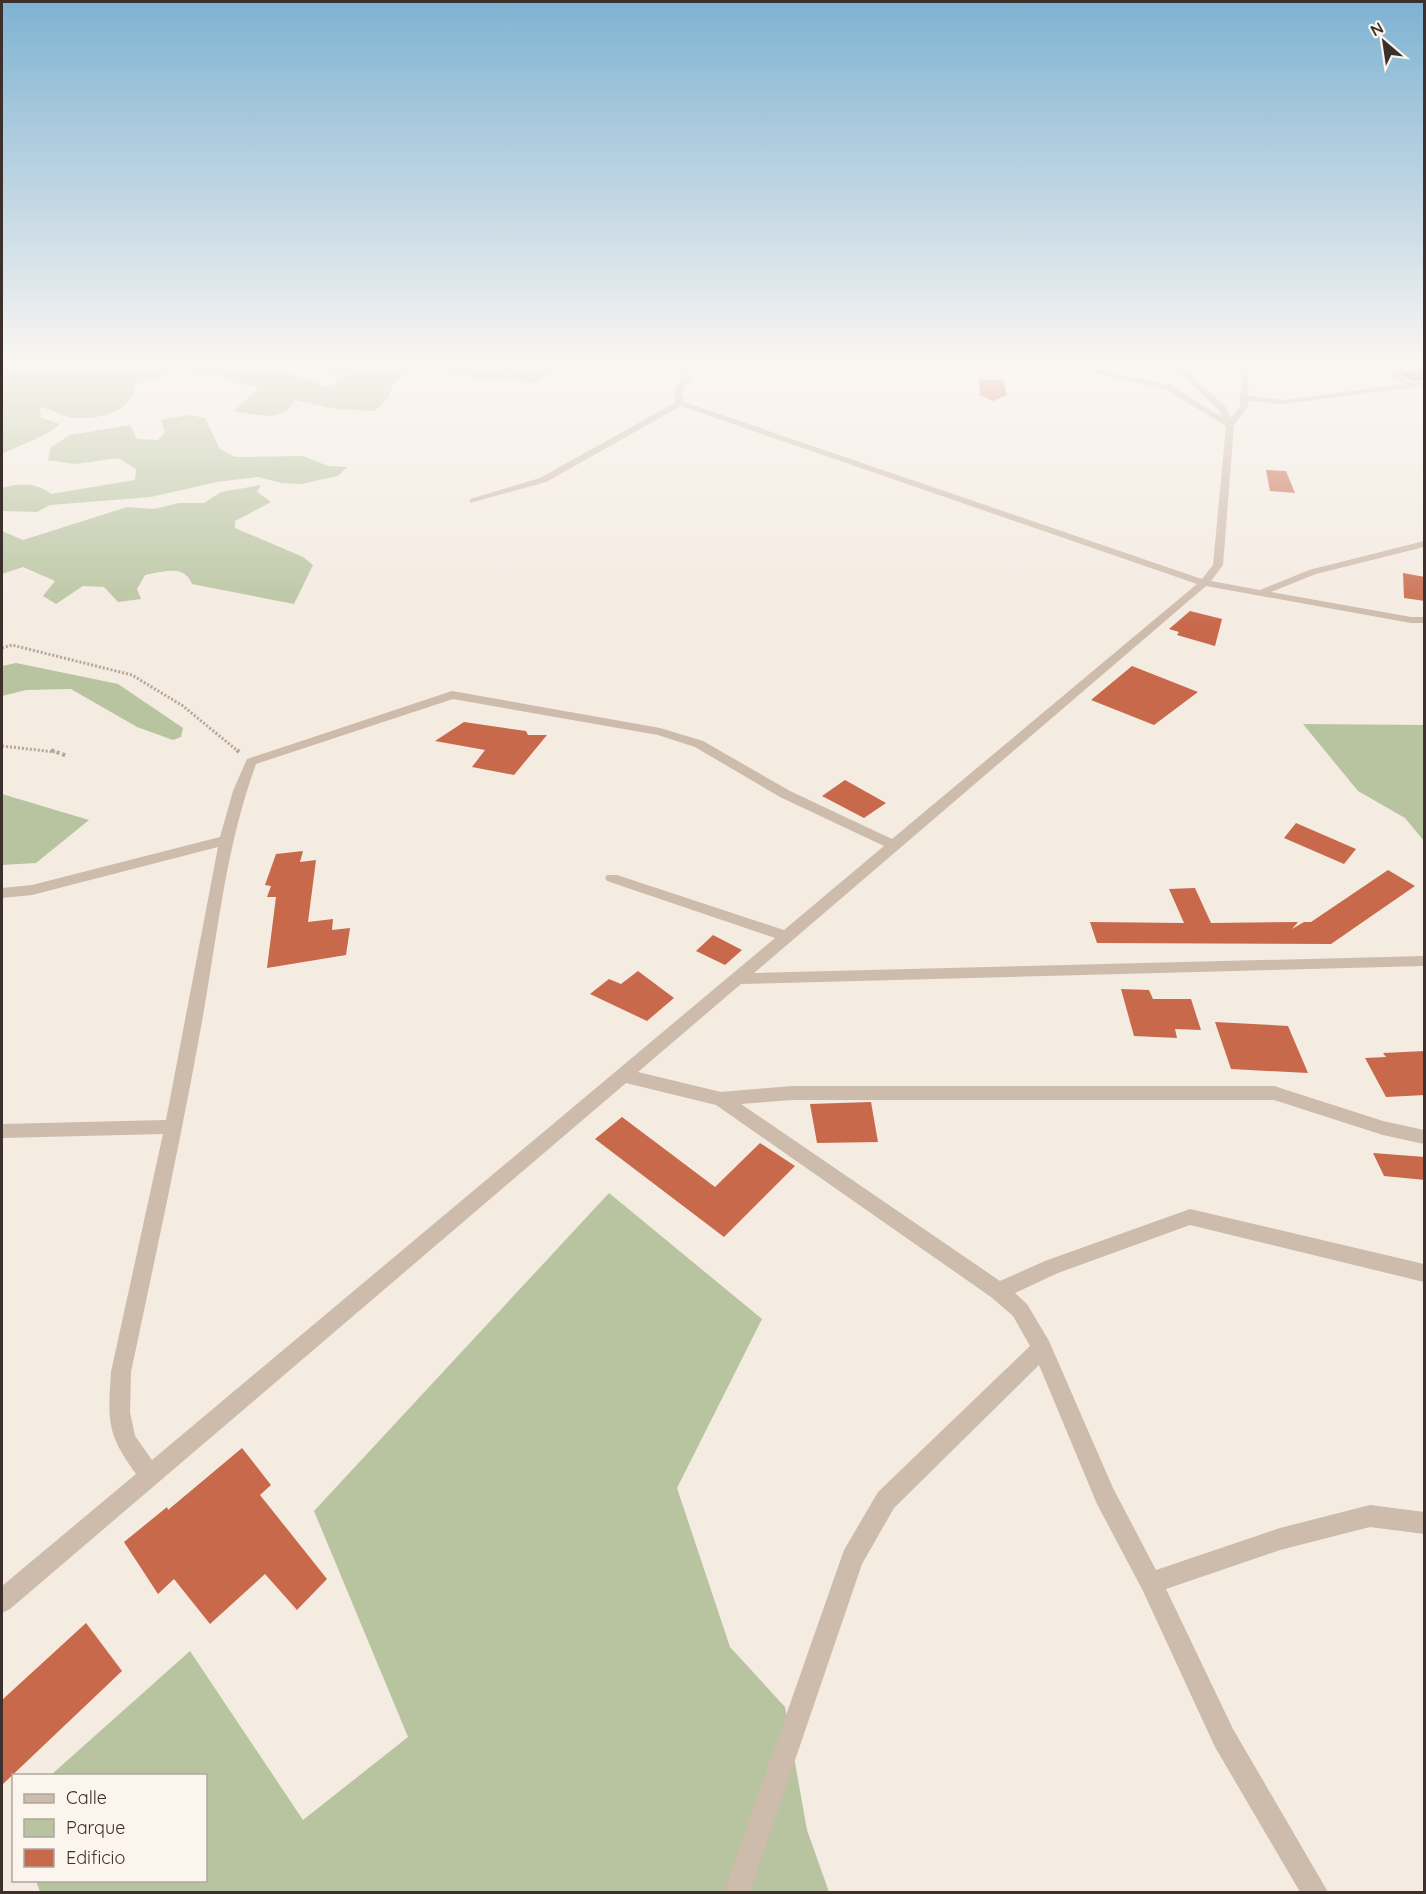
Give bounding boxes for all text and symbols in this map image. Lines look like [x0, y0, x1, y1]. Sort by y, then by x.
north arrow [1354, 12, 1414, 72]
text: N [1367, 17, 1387, 40]
legend [12, 1774, 207, 1882]
text: Calle [66, 1786, 107, 1809]
text: Parque [66, 1816, 125, 1839]
text: Edificio [66, 1846, 125, 1869]

